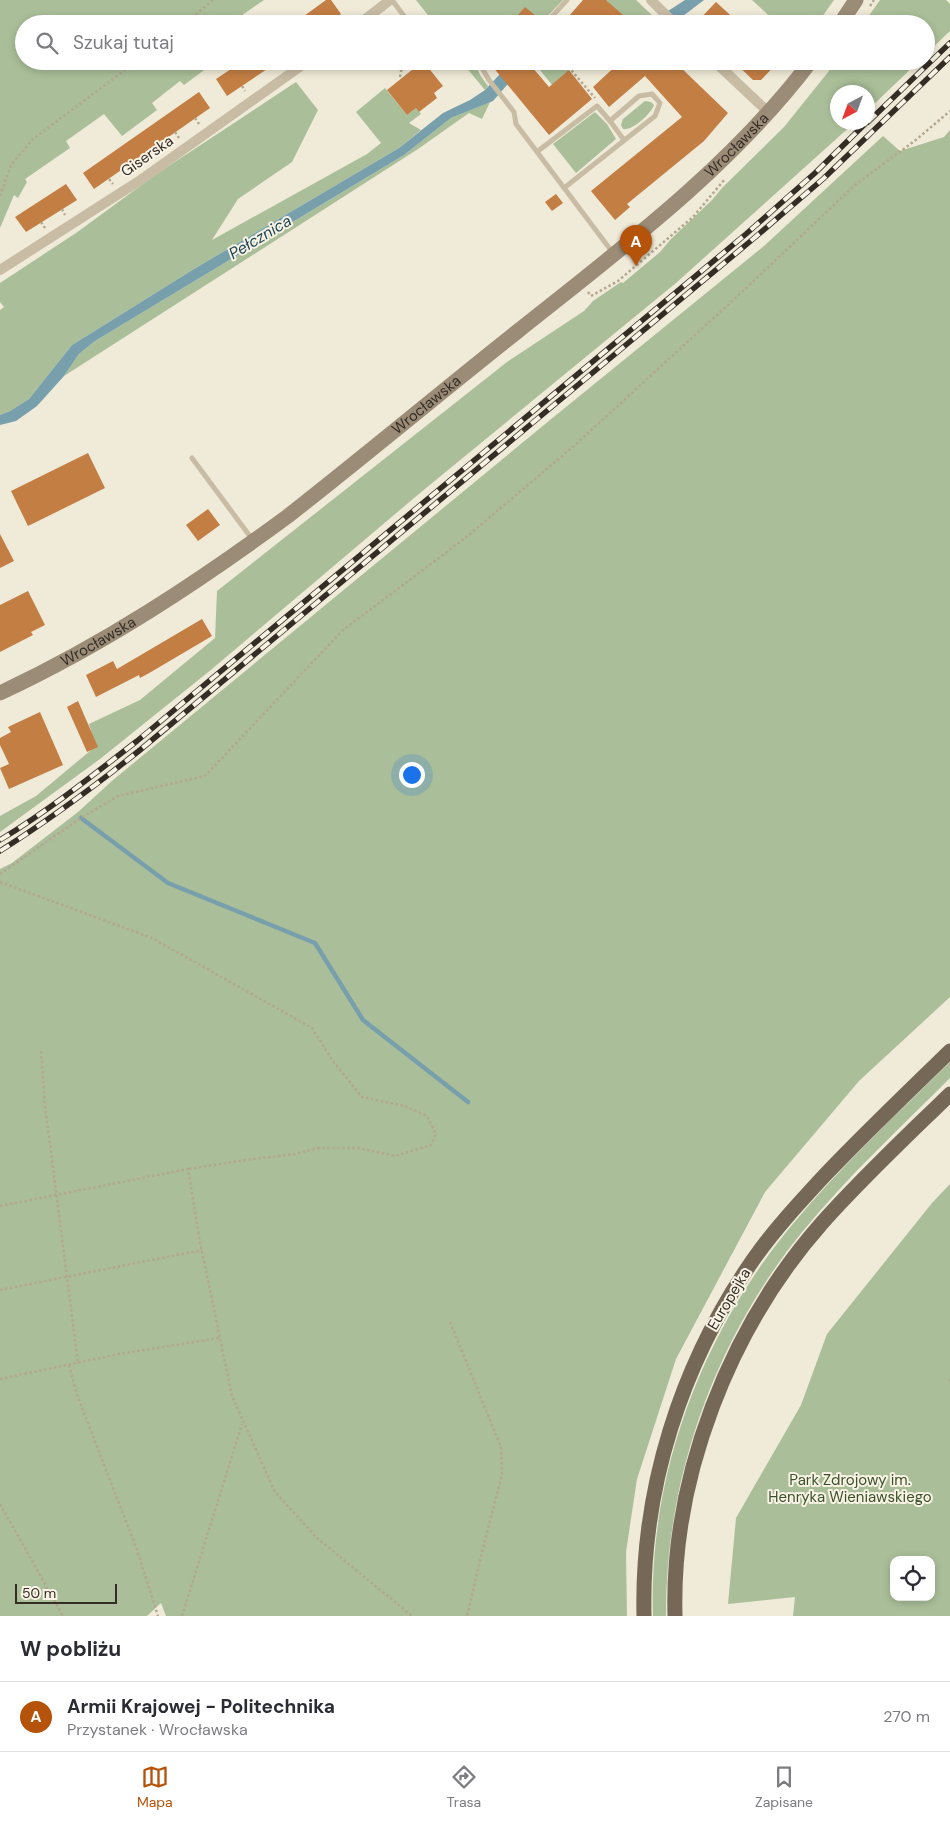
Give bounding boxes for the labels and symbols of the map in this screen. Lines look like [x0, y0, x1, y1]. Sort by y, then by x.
north arrow [830, 85, 875, 130]
street label: Wrocławska [700, 108, 773, 182]
street label: Giserska [117, 131, 177, 181]
water label: Pełcznica [225, 210, 295, 264]
pin: A [620, 225, 652, 266]
street label: Wrocławska [388, 371, 465, 439]
street label: Wrocławska [57, 612, 140, 671]
your location [399, 762, 425, 788]
street label: Europejka [703, 1265, 755, 1333]
park label: Park Zdrojowy im. Henryka Wieniawskiego [768, 1470, 932, 1507]
scale bar [15, 1581, 118, 1604]

